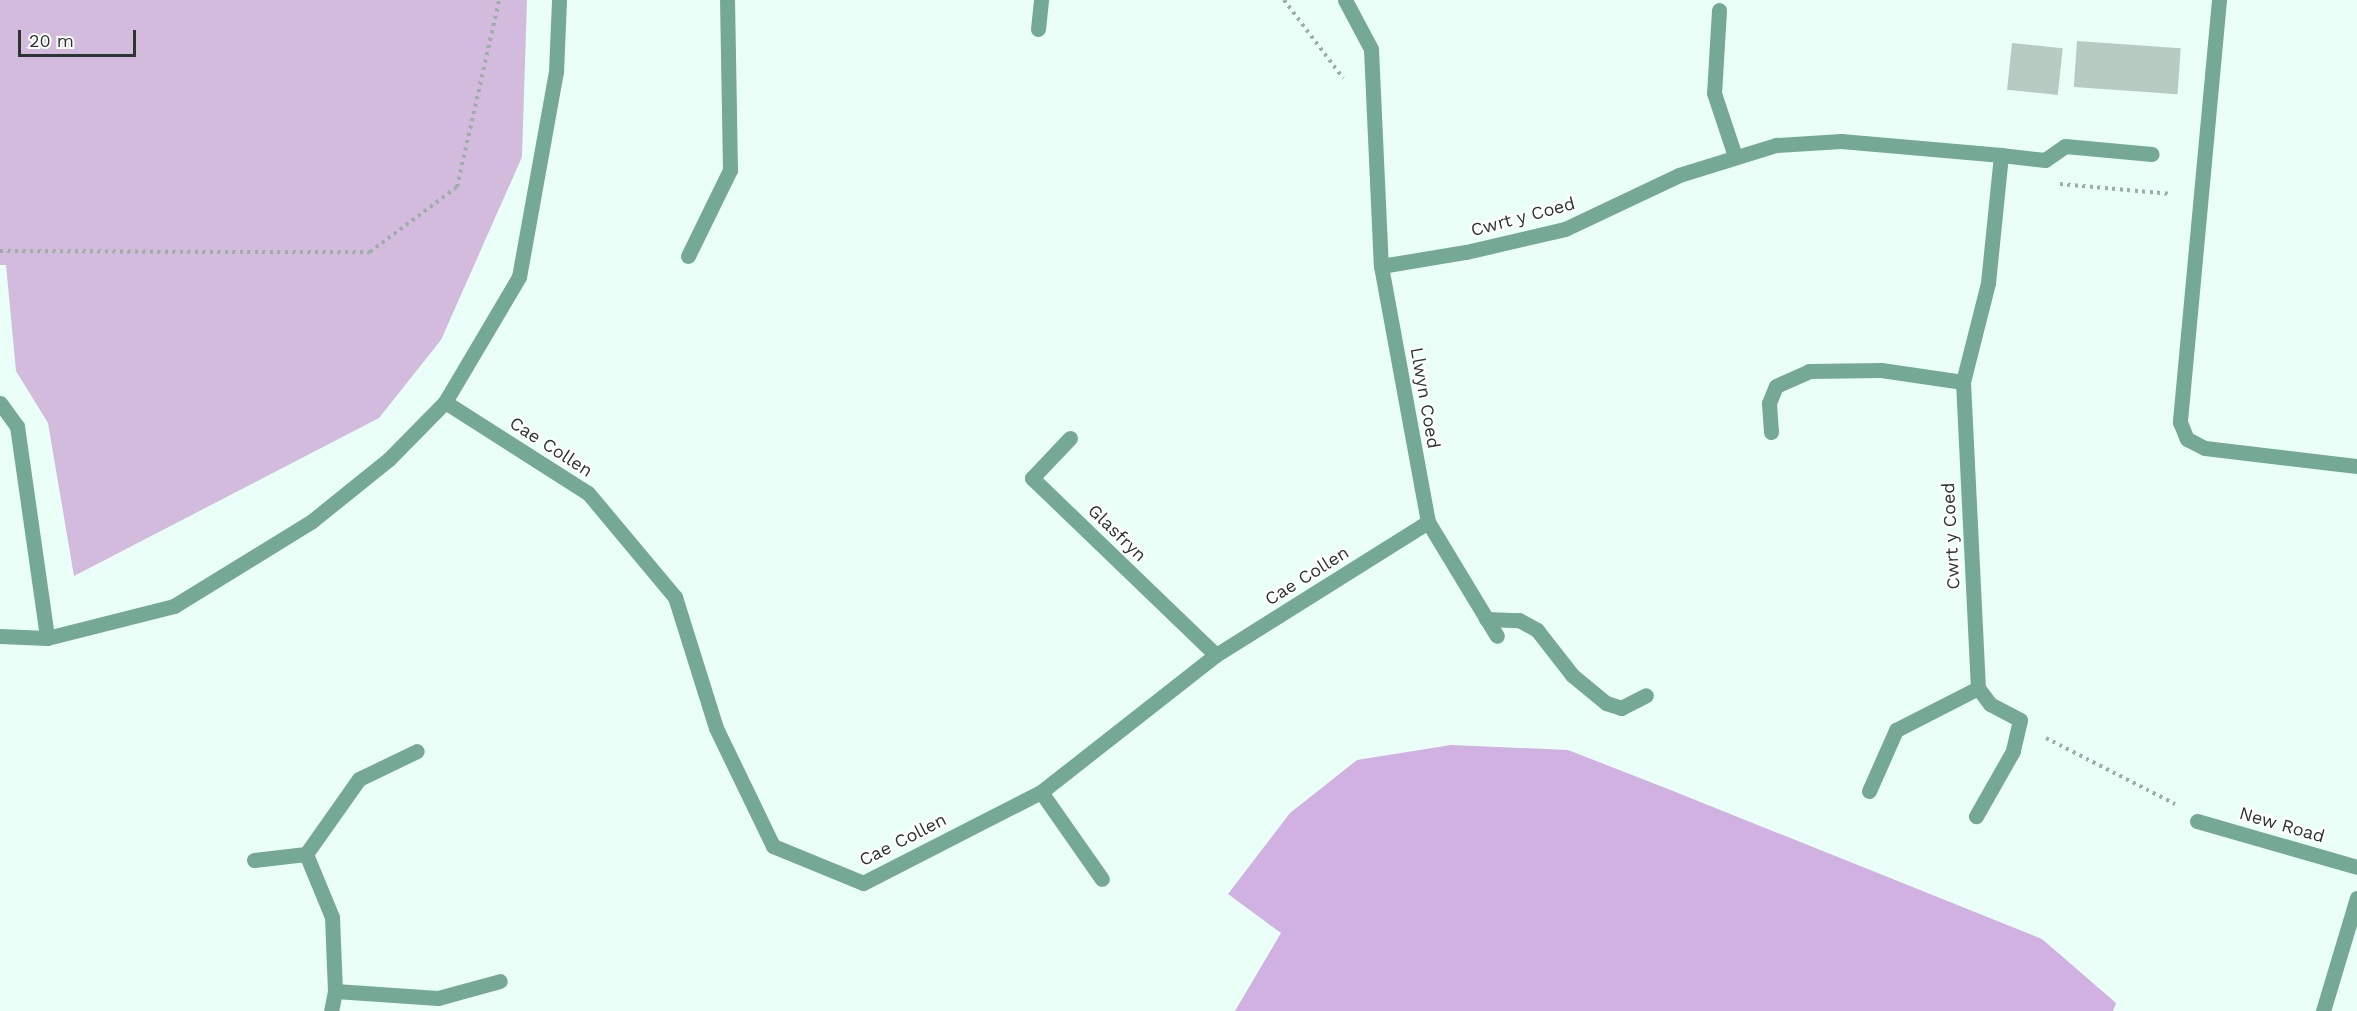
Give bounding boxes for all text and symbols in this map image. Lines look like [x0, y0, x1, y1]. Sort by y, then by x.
scale bar [21, 18, 140, 56]
text: 20 m [29, 30, 74, 51]
street label: Cwrt y Coed [1468, 193, 1578, 241]
street label: Llwyn Coed [1405, 346, 1445, 450]
street label: Cae Collen [505, 412, 597, 482]
street label: Cwrt y Coed [1937, 481, 1965, 591]
street label: Glasfryn [1083, 500, 1151, 566]
street label: Cae Collen [1261, 542, 1353, 610]
street label: New Road [2237, 802, 2327, 848]
street label: Cae Collen [856, 809, 950, 871]

